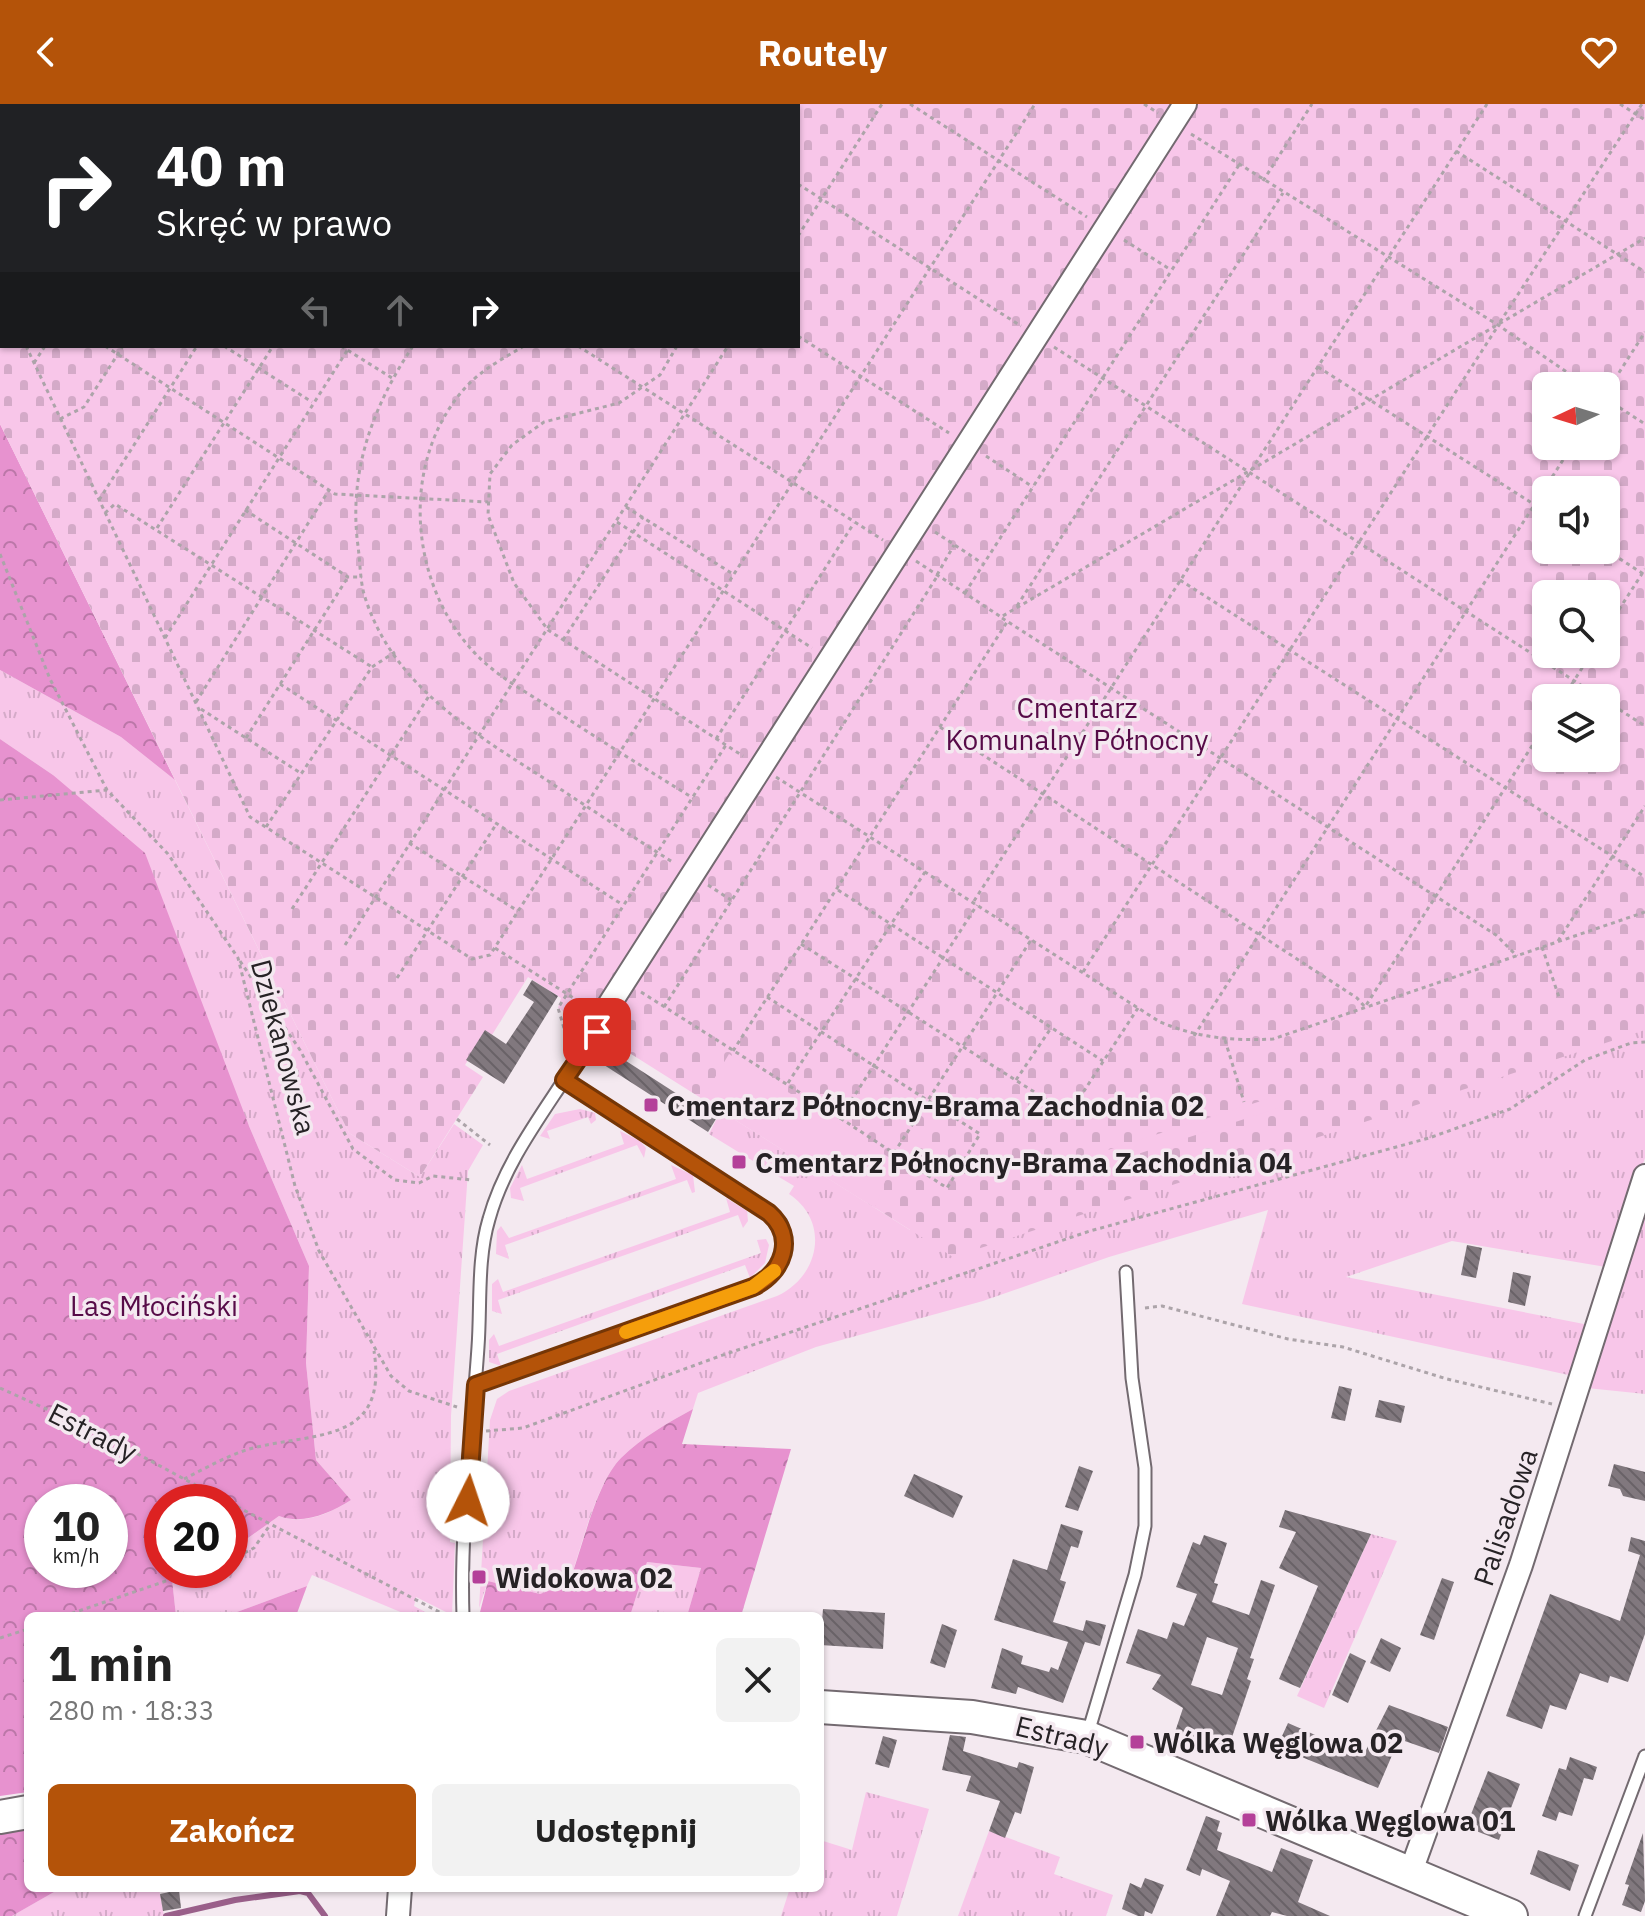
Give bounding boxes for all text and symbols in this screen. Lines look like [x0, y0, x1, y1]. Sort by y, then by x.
text: Routely [758, 29, 887, 76]
icon: back [24, 30, 68, 74]
icon: heart [1577, 30, 1621, 74]
text: 40 m [156, 129, 286, 201]
icon: right [24, 136, 128, 240]
text: Skręć w prawo [156, 199, 392, 246]
icon: left [294, 288, 338, 332]
icon: ahead [378, 288, 422, 332]
icon: right [462, 288, 506, 332]
north arrow [1532, 372, 1620, 460]
map controls [1532, 372, 1620, 772]
button: sound [1532, 476, 1620, 564]
button: search [1532, 580, 1620, 668]
button: layers [1532, 684, 1620, 772]
park label: Cmentarz Komunalny Północny [945, 689, 1209, 758]
street label: Dziekanowska [243, 955, 325, 1139]
pin [563, 998, 631, 1066]
icon: arrive [575, 1010, 619, 1054]
place label: Cmentarz Północny-Brama Zachodnia 02 [667, 1087, 1205, 1124]
marker: Cmentarz Północny-Brama Zachodnia 02 [642, 1096, 660, 1114]
place label: Cmentarz Północny-Brama Zachodnia 04 [755, 1144, 1293, 1181]
marker: Cmentarz Północny-Brama Zachodnia 04 [730, 1153, 748, 1171]
park label: Las Młociński [70, 1287, 238, 1324]
street label: Estrady [42, 1394, 144, 1470]
street label: Palisadowa [1464, 1443, 1546, 1591]
position arrow [426, 1459, 510, 1543]
speed limit sign: 20 [144, 1484, 248, 1588]
text: 10 [52, 1500, 100, 1552]
text: km/h [52, 1542, 100, 1569]
place label: Widokowa 02 [495, 1559, 673, 1596]
marker: Widokowa 02 [470, 1568, 488, 1586]
text: 1 min [48, 1632, 173, 1694]
button: close [716, 1638, 800, 1722]
text: 280 m · 18:33 [48, 1693, 214, 1727]
street label: Estrady [1011, 1707, 1113, 1765]
place label: Wólka Węglowa 02 [1153, 1724, 1404, 1761]
marker: Wólka Węglowa 02 [1128, 1733, 1146, 1751]
button: Zakończ [48, 1784, 416, 1876]
button: Udostępnij [432, 1784, 800, 1876]
place label: Wólka Węglowa 01 [1265, 1802, 1516, 1839]
marker: Wólka Węglowa 01 [1240, 1811, 1258, 1829]

